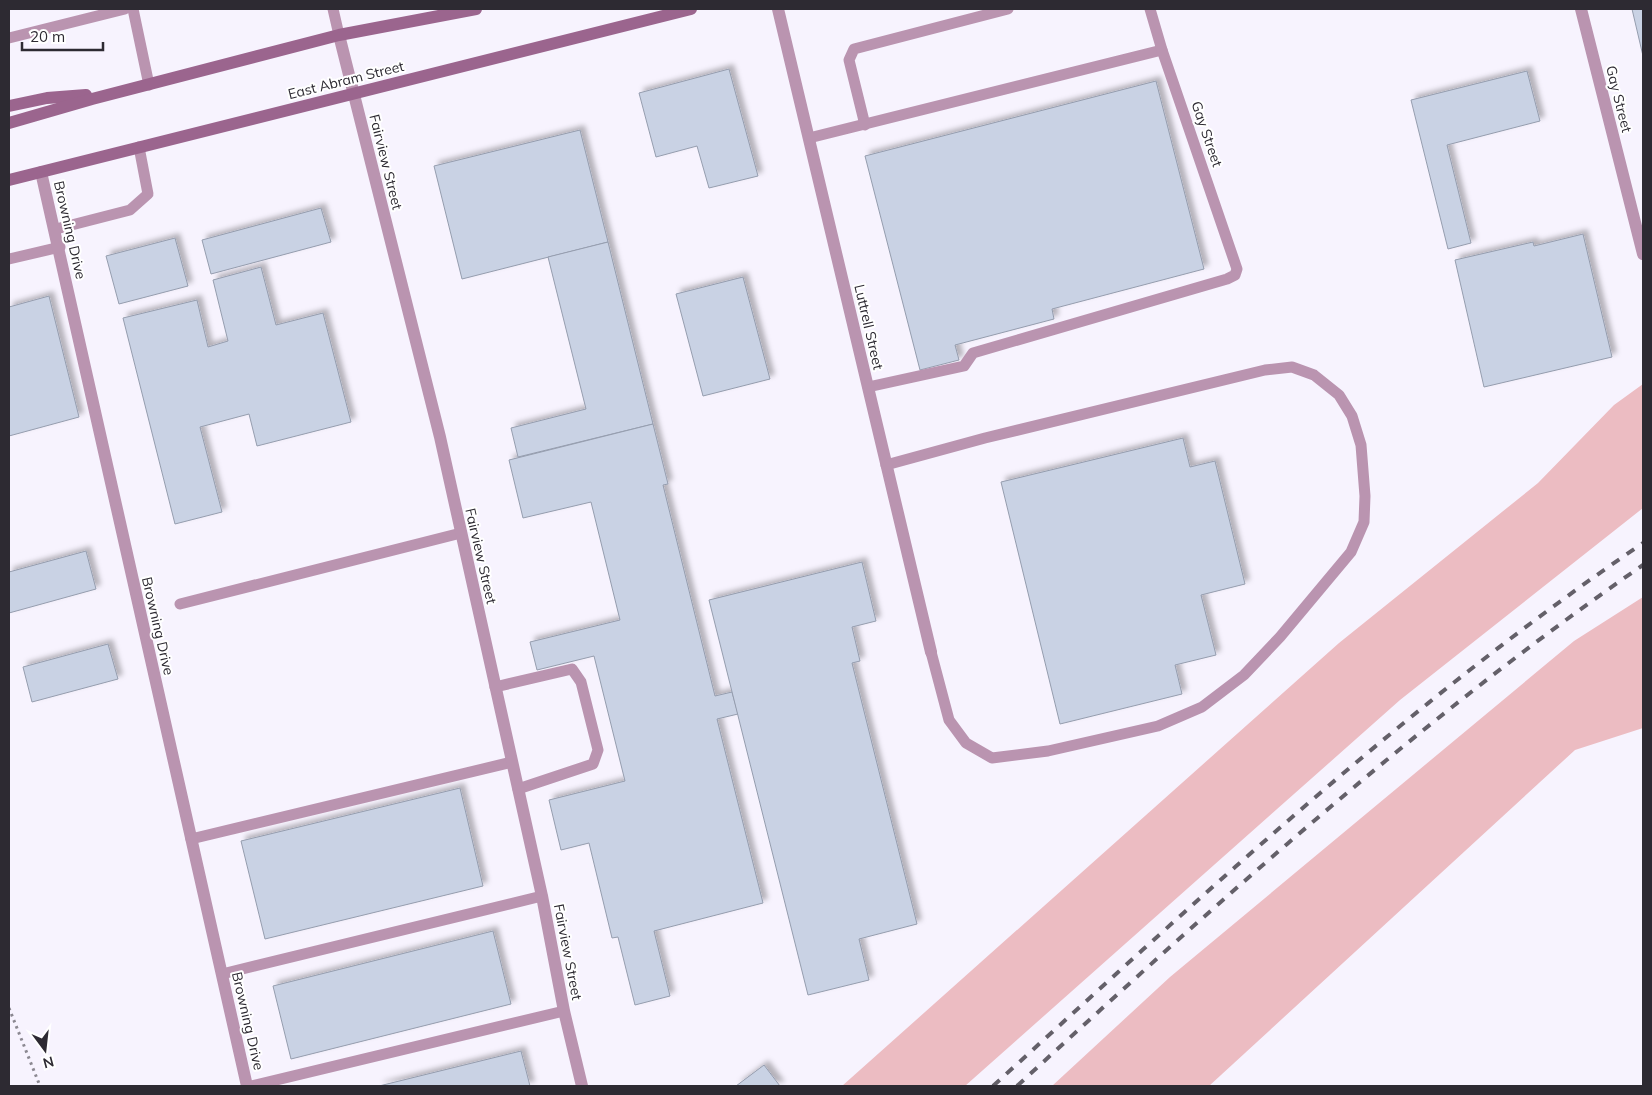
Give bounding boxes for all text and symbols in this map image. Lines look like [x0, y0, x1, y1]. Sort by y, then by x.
scale bar [22, 20, 104, 52]
text: 20 m [30, 27, 65, 46]
street label: East Abram Street [286, 57, 406, 103]
street label: Gay Street [1602, 64, 1636, 134]
street label: Gay Street [1187, 99, 1227, 169]
street label: Fairview Street [365, 112, 407, 212]
street label: Browning Drive [50, 179, 90, 281]
street label: Luttrell Street [850, 283, 888, 371]
street label: Fairview Street [461, 506, 501, 606]
street label: Browning Drive [138, 575, 178, 677]
street label: Fairview Street [550, 902, 586, 1002]
street label: Browning Drive [228, 970, 268, 1072]
north arrow [20, 1025, 70, 1075]
text: N [41, 1052, 56, 1073]

